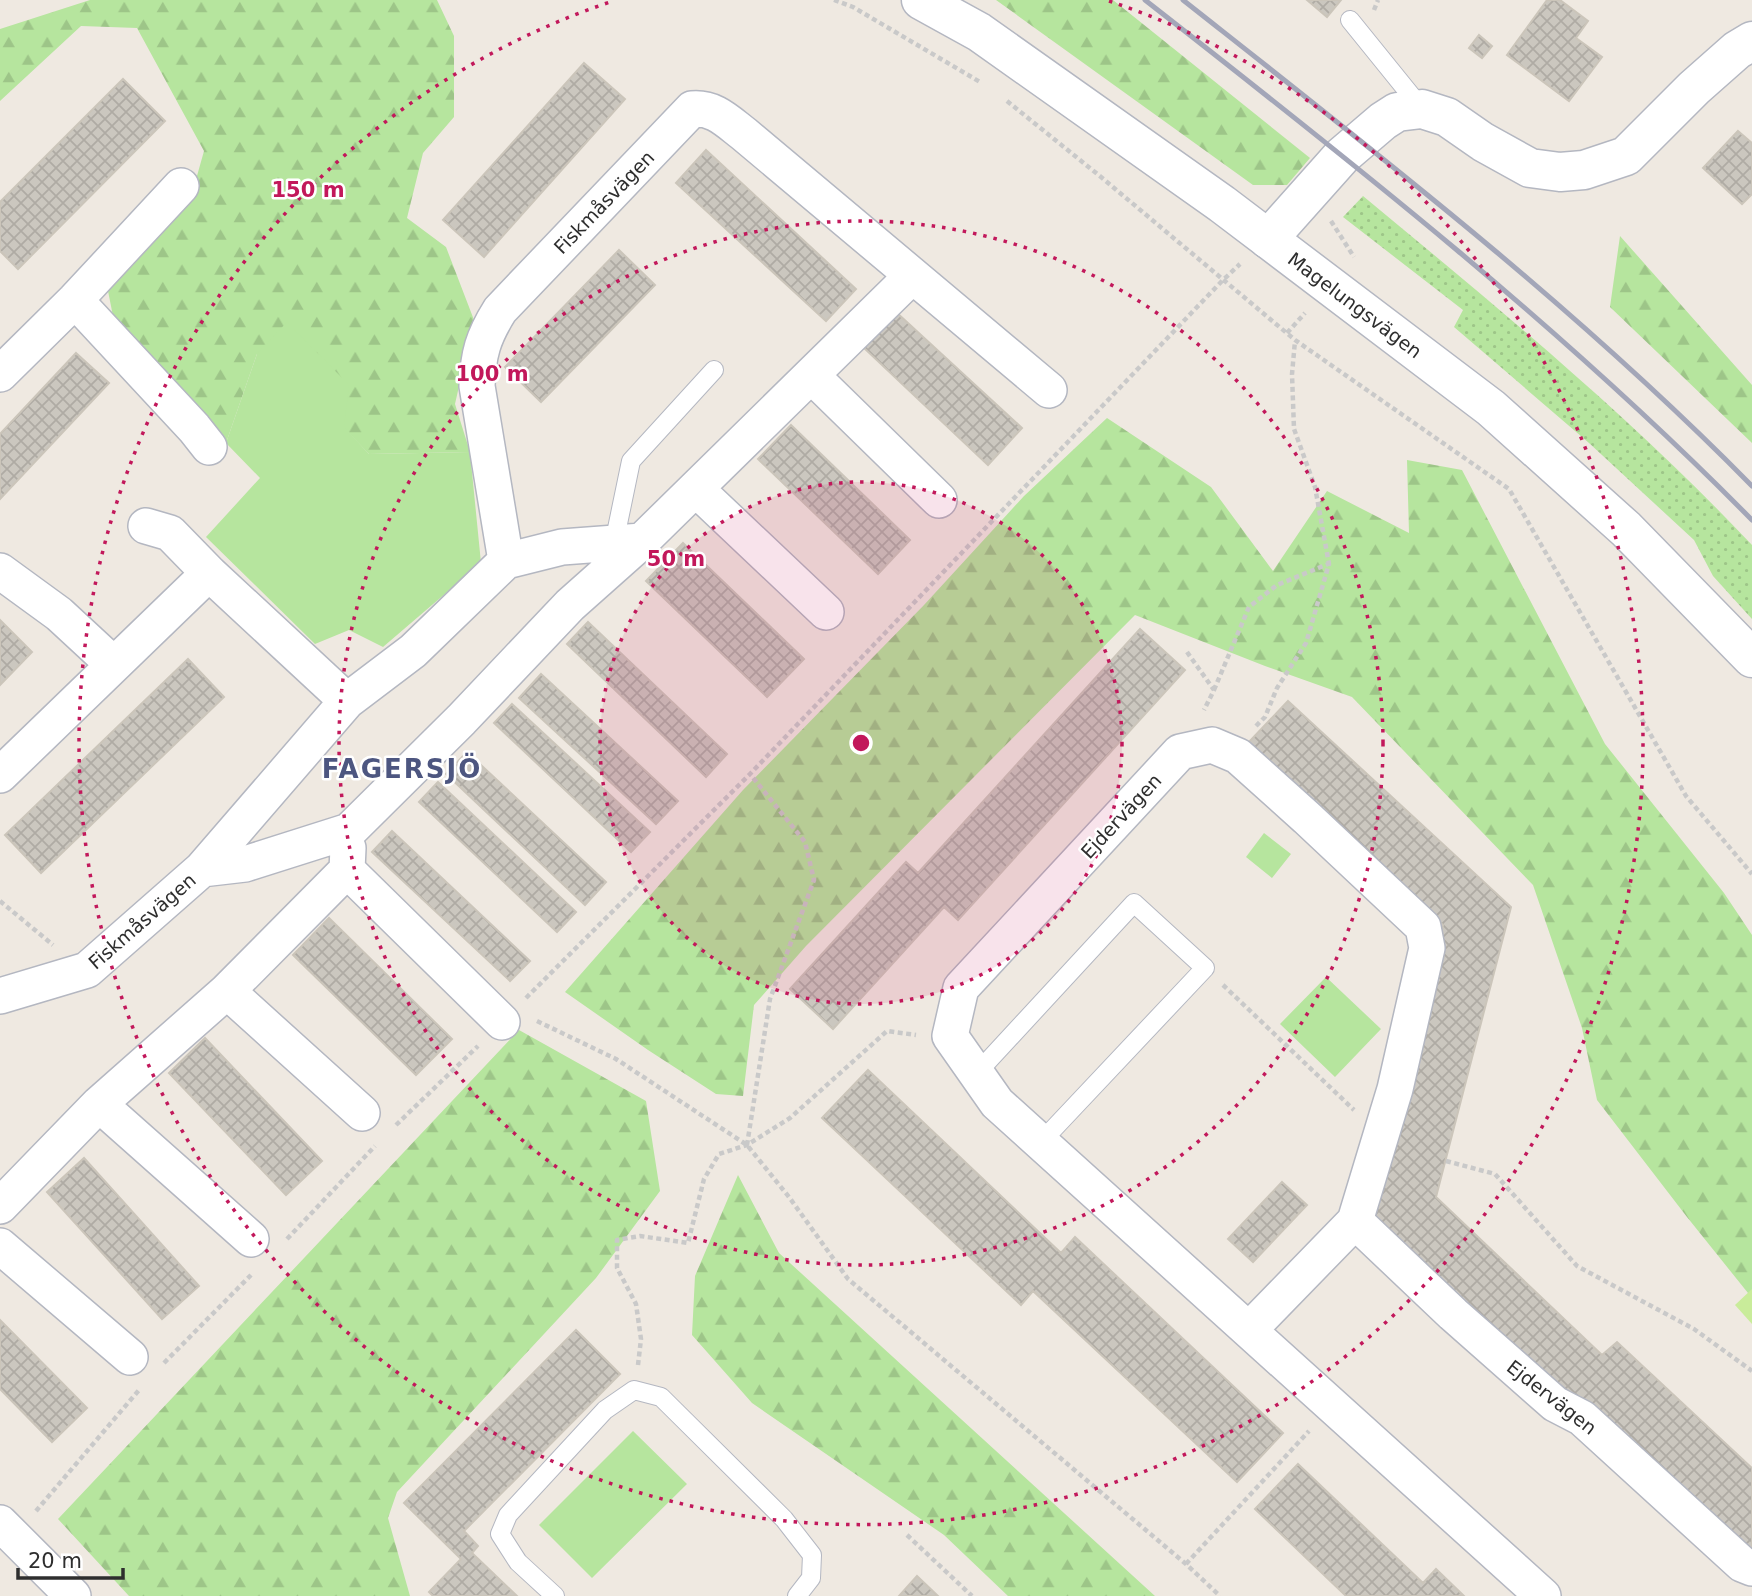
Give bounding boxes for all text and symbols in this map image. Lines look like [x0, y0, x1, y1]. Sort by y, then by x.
street label: Fiskmåsvägen [549, 146, 659, 258]
text: 150 m [271, 178, 345, 202]
street label: Magelungsvägen [1284, 248, 1426, 362]
text: 100 m [455, 362, 529, 386]
text: 50 m [647, 547, 705, 571]
centre of rings [849, 731, 873, 755]
district label: FAGERSJÖ [322, 752, 482, 784]
street label: Ejdervägen [1076, 769, 1166, 863]
street label: Fiskmåsvägen [84, 869, 200, 973]
street label: Ejdervägen [1503, 1355, 1601, 1439]
scale bar [18, 1536, 122, 1580]
text: 20 m [28, 1549, 82, 1573]

